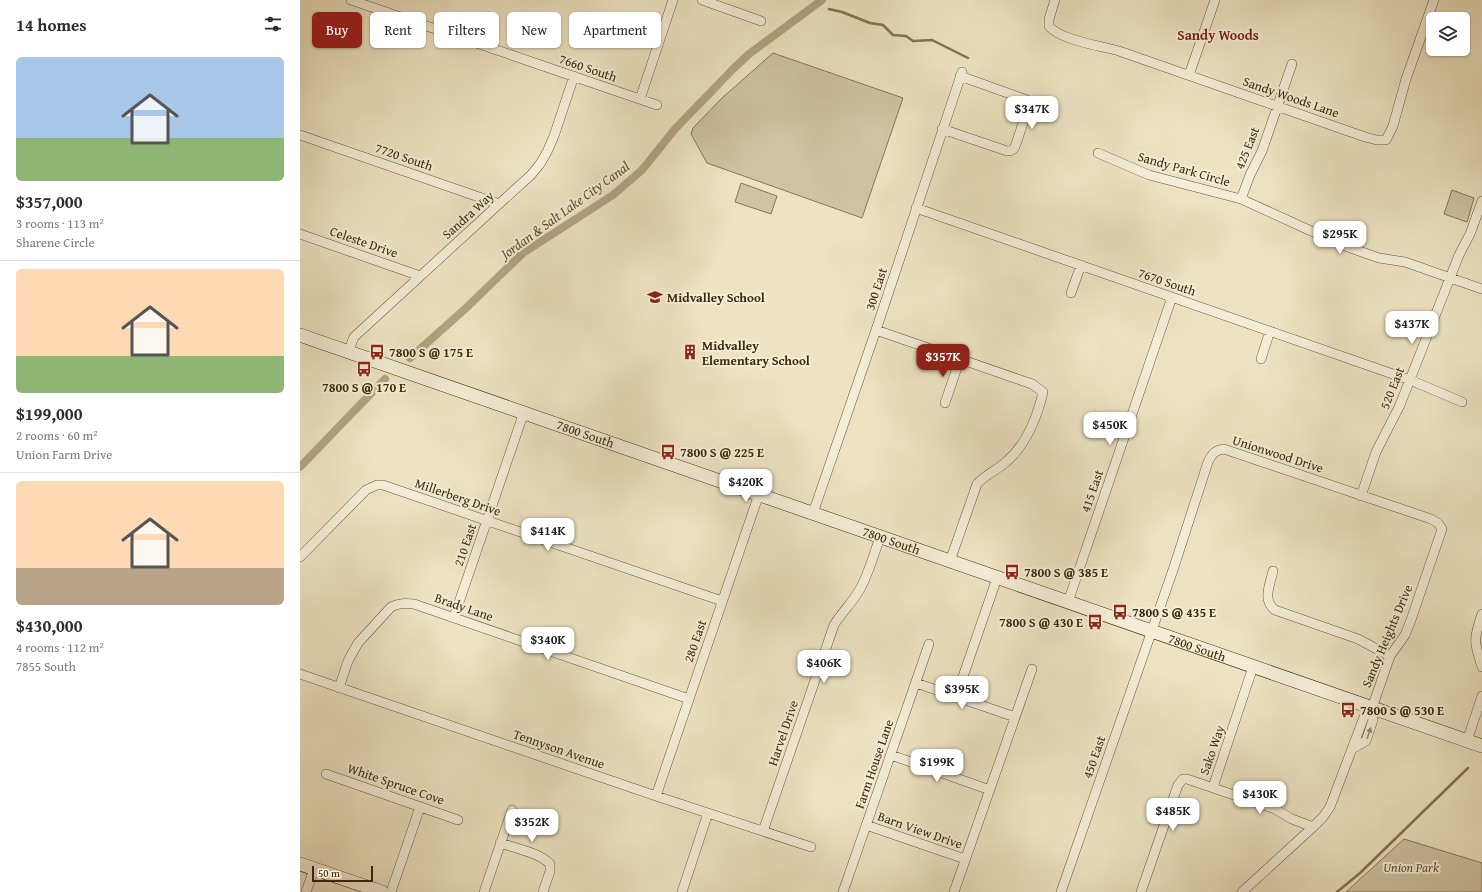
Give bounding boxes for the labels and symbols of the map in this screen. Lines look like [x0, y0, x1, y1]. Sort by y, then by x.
district label: Sandy Woods [1177, 25, 1259, 45]
street label: 7660 South [557, 49, 620, 87]
street label: Sandy Woods Lane [1240, 72, 1342, 122]
pin: $347K [1004, 96, 1060, 130]
street label: 425 East [1230, 124, 1264, 172]
street label: 7720 South [373, 138, 436, 176]
street label: Sandy Park Circle [1136, 147, 1232, 191]
water label: Jordan & Salt Lake City Canal [495, 156, 634, 265]
street label: Sandra Way [438, 186, 499, 244]
street label: Celeste Drive [327, 221, 401, 263]
pin: $295K [1312, 221, 1368, 255]
street label: 7670 South [1136, 263, 1199, 301]
street label: 300 East [860, 265, 892, 313]
school or university icon: Midvalley School [646, 288, 664, 306]
place label: Midvalley School [667, 288, 765, 307]
pin: $437K [1384, 311, 1440, 345]
place label: Midvalley Elementary School [702, 336, 810, 370]
bus stop icon: 7800 S @ 175 E [368, 343, 386, 361]
place label: 7800 S @ 175 E [389, 343, 473, 362]
building icon: Midvalley Elementary School [681, 343, 699, 361]
pin: $357K [915, 344, 971, 378]
bus stop icon: 7800 S @ 170 E [355, 360, 373, 378]
street label: 520 East [1375, 364, 1409, 412]
place label: 7800 S @ 170 E [322, 378, 406, 397]
pin: $450K [1082, 412, 1138, 446]
street label: 7800 South [554, 415, 618, 452]
street label: Unionwood Drive [1230, 430, 1326, 478]
bus stop icon: 7800 S @ 225 E [659, 443, 677, 461]
place label: 7800 S @ 225 E [680, 443, 764, 462]
street label: 415 East [1076, 467, 1108, 515]
pin: $420K [718, 469, 774, 503]
street label: Millerberg Drive [412, 473, 504, 521]
pin: $414K [520, 518, 576, 552]
street label: 210 East [449, 521, 481, 569]
street label: 7800 South [860, 521, 923, 559]
bus stop icon: 7800 S @ 385 E [1003, 563, 1021, 581]
place label: 7800 S @ 385 E [1024, 563, 1108, 582]
street label: Sandy Heights Drive [1357, 582, 1417, 690]
street label: Brady Lane [432, 588, 496, 626]
bus stop icon: 7800 S @ 435 E [1111, 603, 1129, 621]
place label: 7800 S @ 435 E [1132, 603, 1216, 622]
place label: 7800 S @ 430 E [999, 613, 1083, 632]
bus stop icon: 7800 S @ 430 E [1086, 613, 1104, 631]
street label: 280 East [679, 617, 711, 665]
pin: $340K [520, 627, 576, 661]
street label: 7800 South [1166, 628, 1229, 666]
pin: $406K [796, 650, 852, 684]
pin: $395K [934, 676, 990, 710]
street label: Harvel Drive [763, 698, 803, 768]
bus stop icon: 7800 S @ 530 E [1339, 701, 1357, 719]
place label: 7800 S @ 530 E [1360, 701, 1444, 720]
street label: Farm House Lane [850, 717, 898, 811]
street label: Sako Way [1195, 722, 1230, 777]
street label: Tennyson Avenue [511, 724, 607, 774]
one-way arrow [1366, 726, 1372, 738]
street label: 450 East [1078, 733, 1110, 781]
pin: $199K [909, 749, 965, 783]
street label: White Spruce Cove [345, 758, 447, 810]
pin: $430K [1232, 781, 1288, 815]
pin: $485K [1145, 798, 1201, 832]
street label: Barn View Drive [875, 807, 965, 853]
pin: $352K [504, 809, 560, 843]
park label: Union Park [1383, 858, 1439, 877]
scale bar [312, 864, 373, 883]

